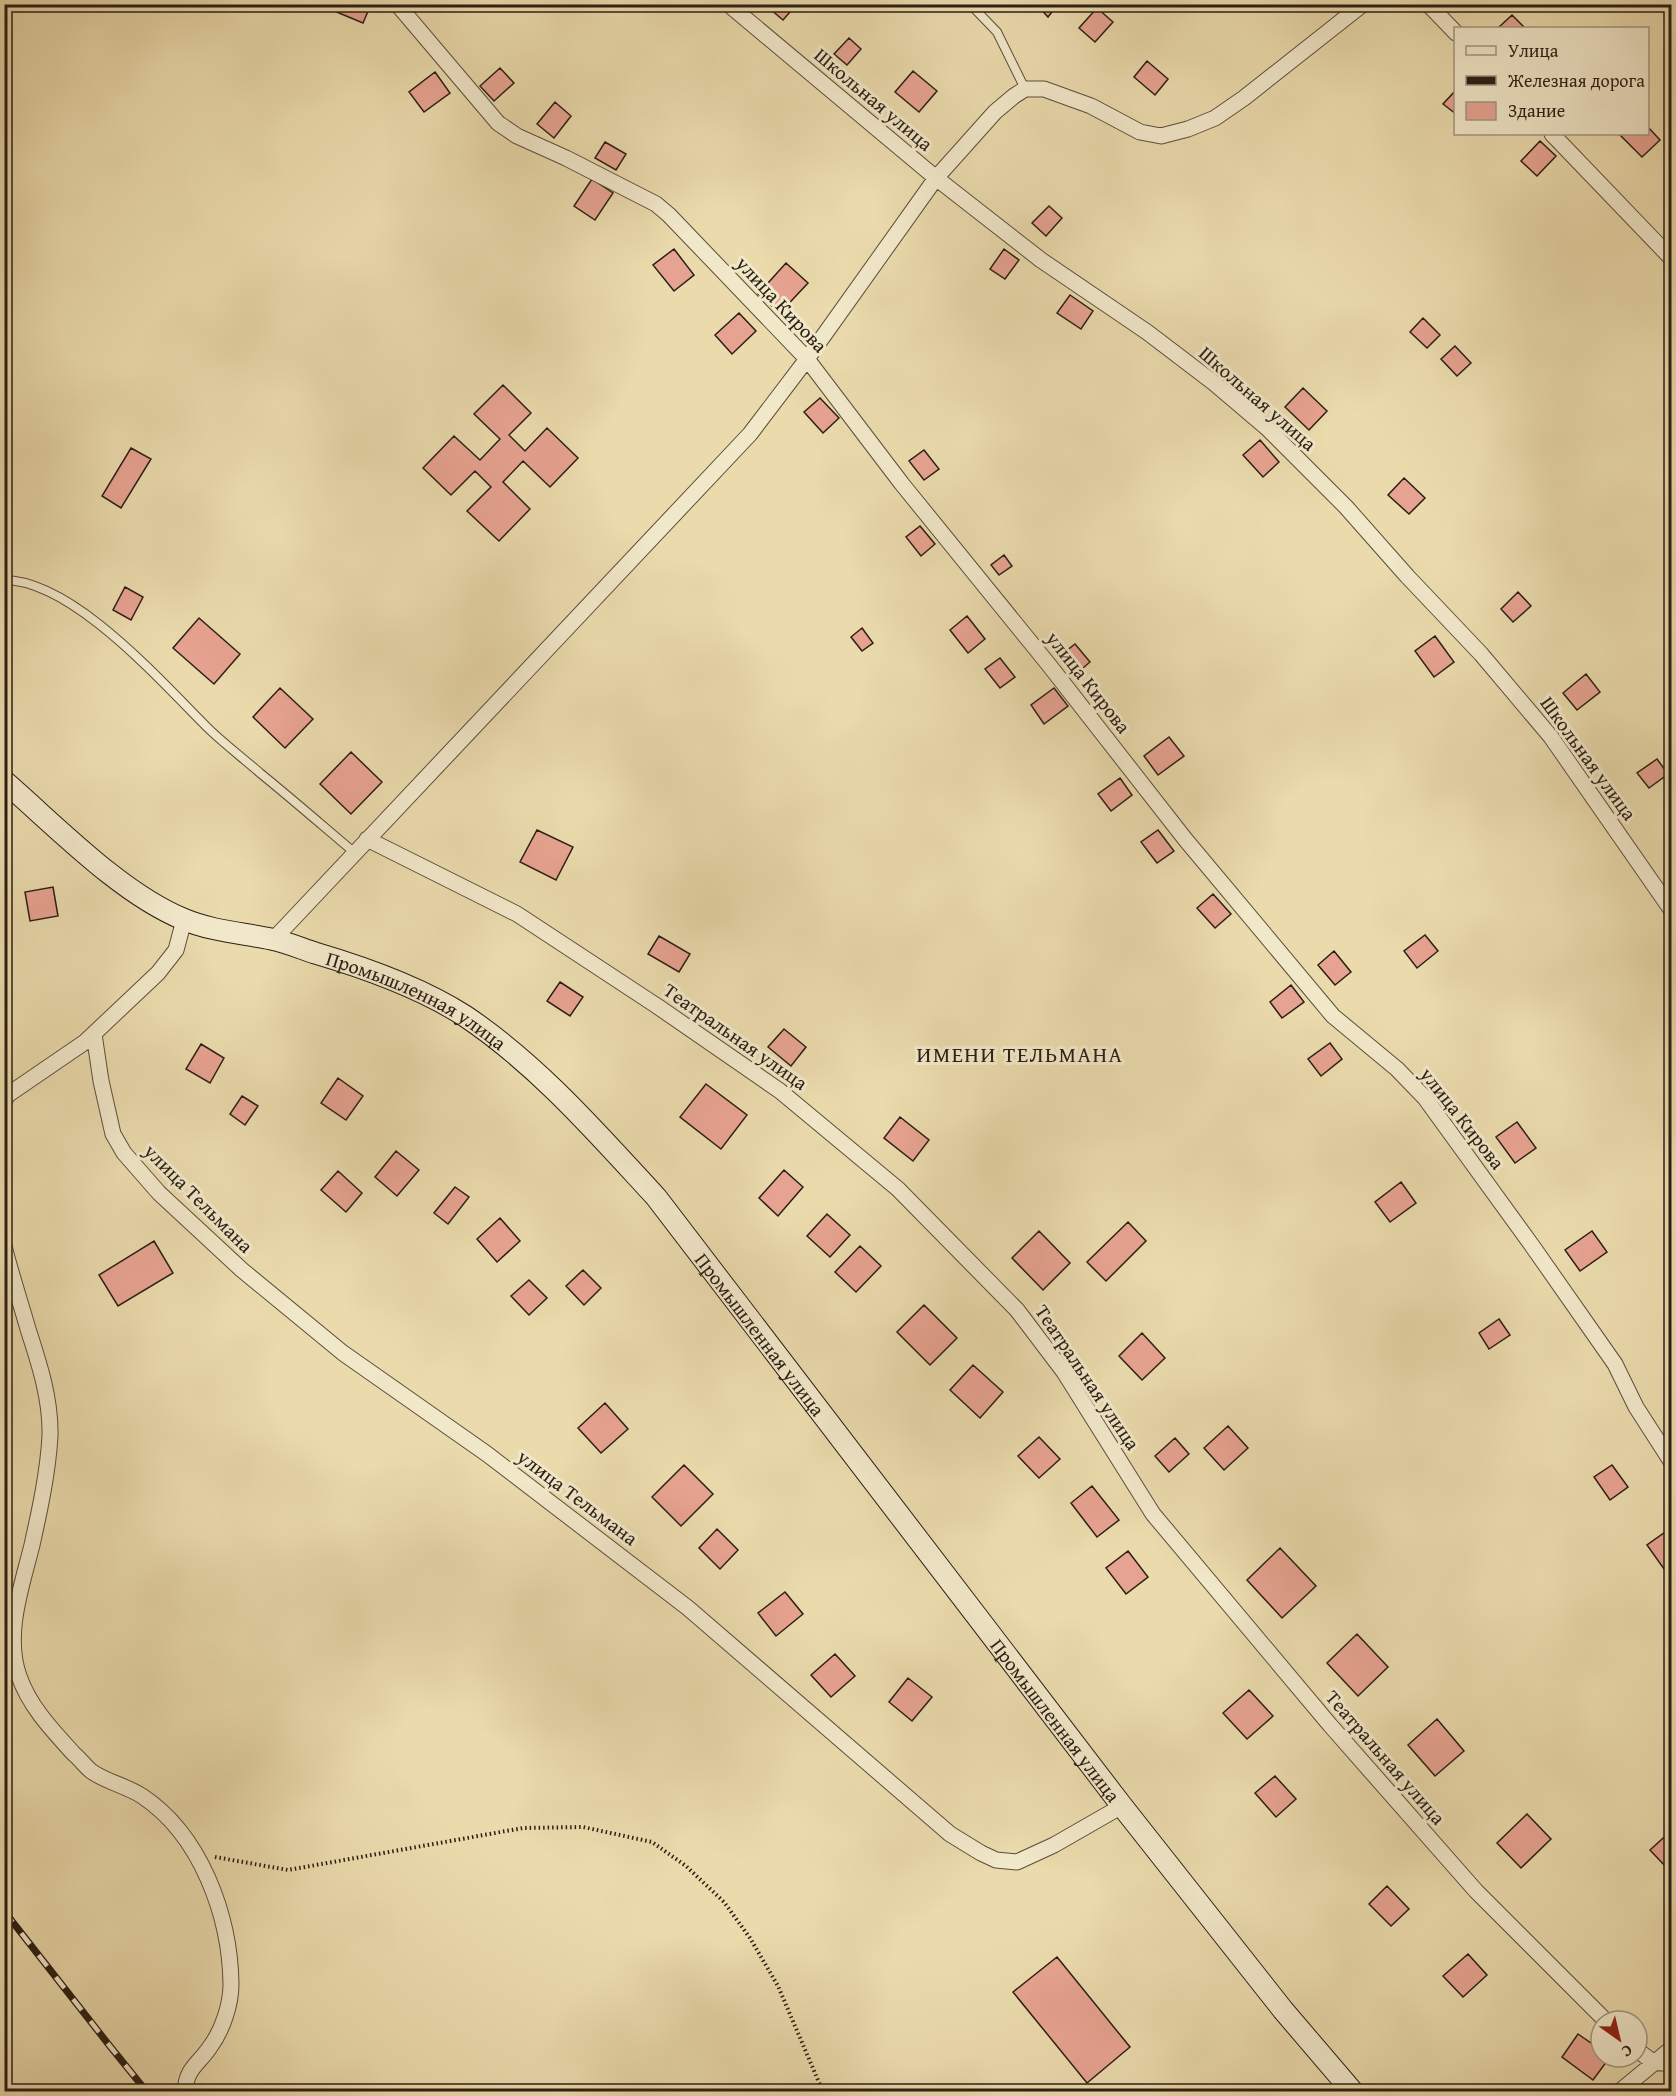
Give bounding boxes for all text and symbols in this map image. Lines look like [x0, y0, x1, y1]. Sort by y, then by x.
legend [1454, 27, 1649, 135]
text: Улица [1508, 37, 1559, 64]
street label: Школьная улица [808, 40, 940, 158]
text: Железная дорога [1507, 67, 1645, 94]
text: Здание [1508, 97, 1565, 124]
street label: улица Кирова [729, 248, 835, 359]
street label: Школьная улица [1193, 339, 1324, 458]
street label: улица Кирова [1039, 624, 1139, 740]
street label: Школьная улица [1534, 690, 1644, 827]
street label: Промышленная улица [323, 943, 513, 1057]
street label: Театральная улица [658, 975, 814, 1097]
district label: ИМЕНИ ТЕЛЬМАНА [917, 1038, 1123, 1070]
street label: улица Кирова [1413, 1060, 1513, 1176]
street label: улица Тельмана [137, 1136, 261, 1260]
street label: Промышленная улица [689, 1246, 833, 1422]
street label: Театральная улица [1028, 1298, 1148, 1456]
street label: улица Тельмана [511, 1441, 645, 1552]
street label: Промышленная улица [984, 1632, 1128, 1808]
street label: Театральная улица [1319, 1683, 1453, 1831]
north arrow [1589, 2009, 1649, 2069]
text: С [1617, 2039, 1638, 2064]

